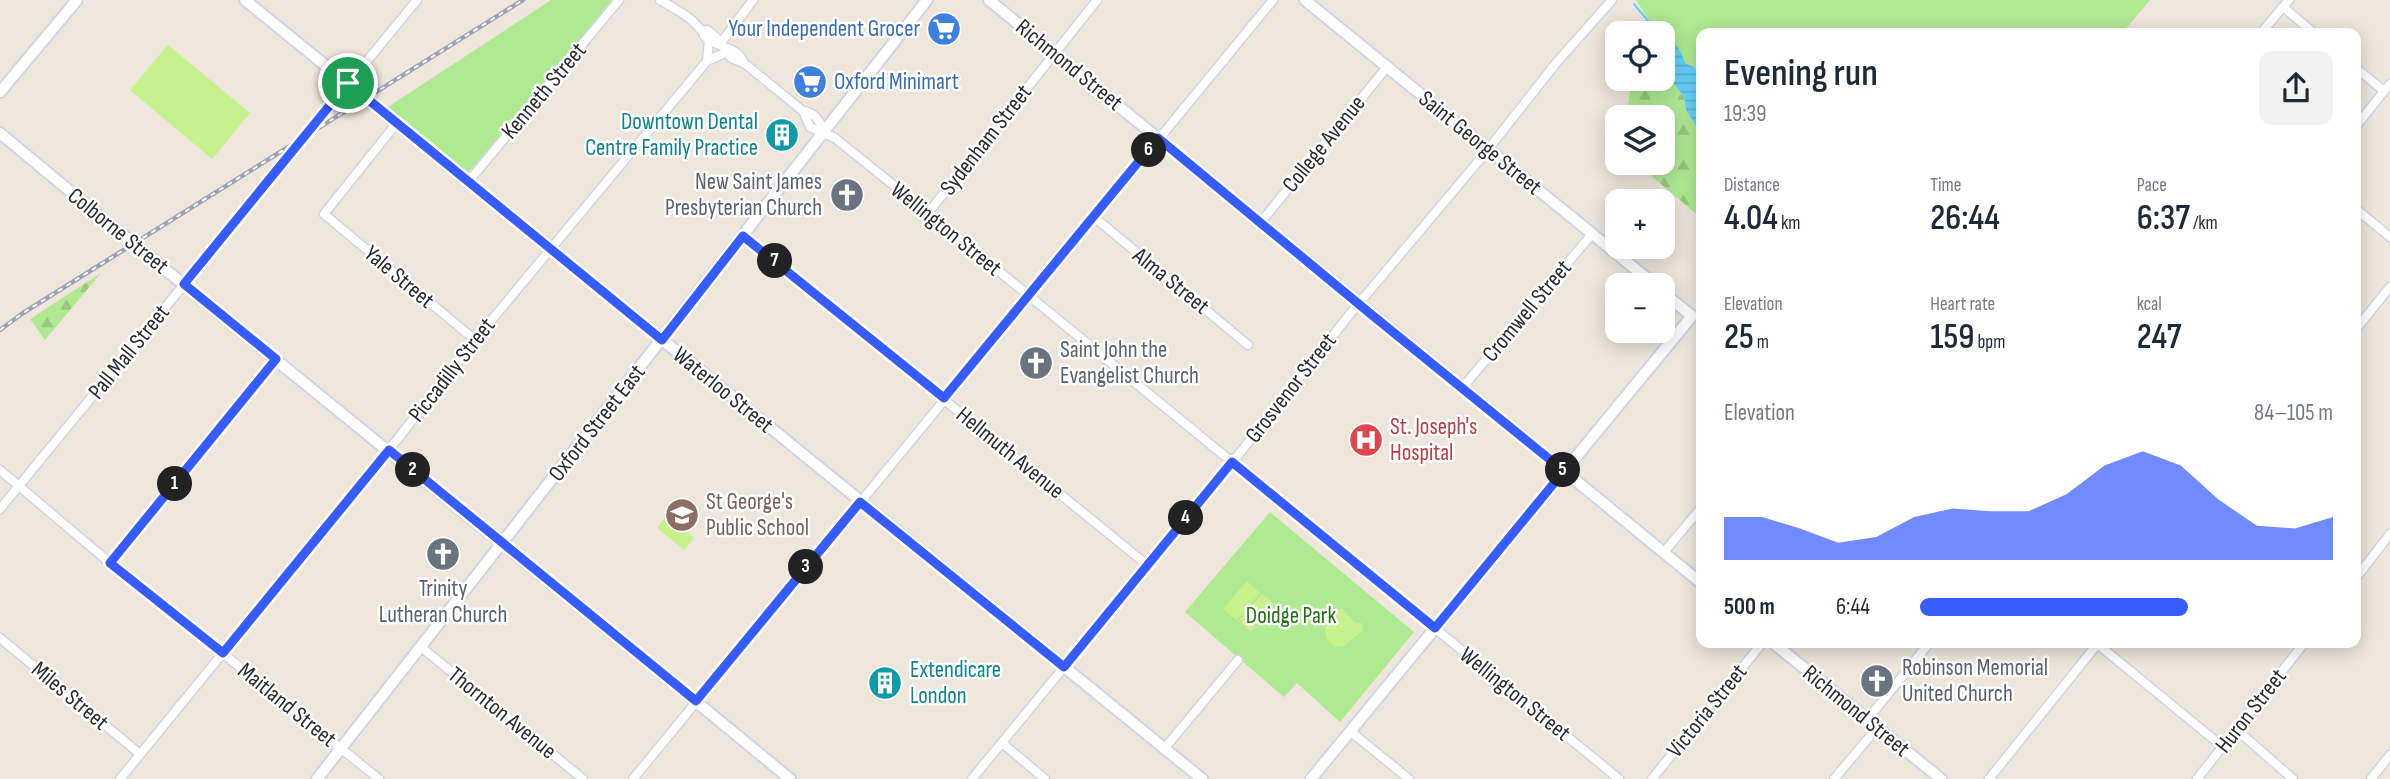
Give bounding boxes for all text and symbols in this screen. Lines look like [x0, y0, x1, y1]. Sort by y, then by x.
supermarket icon: Your Independent Grocer [925, 10, 963, 48]
street label: Richmond Street [1010, 13, 1128, 117]
place label: Your Independent Grocer [728, 15, 920, 43]
map controls [1605, 21, 1675, 343]
button: locate [1605, 21, 1675, 91]
street label: Kenneth Street [496, 37, 592, 145]
text: Evening run [1724, 51, 1878, 96]
button: share [2259, 51, 2333, 125]
pin [318, 53, 378, 113]
supermarket icon: Oxford Minimart [791, 63, 829, 101]
icon: arrive [329, 64, 367, 102]
place label: Oxford Minimart [834, 68, 959, 96]
street label: Sydenham Street [934, 79, 1038, 201]
street label: Saint George Street [1413, 85, 1547, 201]
street label: College Avenue [1276, 90, 1372, 198]
text: 19:39 [1724, 100, 1766, 128]
button: layers [1605, 105, 1675, 175]
place label: Downtown Dental Centre Family Practice [585, 108, 758, 162]
building icon: Downtown Dental Centre Family Practice [763, 116, 801, 154]
pin: 6 [1132, 132, 1166, 168]
text: 6 [1144, 138, 1153, 161]
place label: New Saint James Presbyterian Church [665, 168, 822, 222]
text: Distance [1724, 174, 1780, 197]
text: Time [1930, 174, 1961, 197]
text: Pace [2137, 174, 2167, 197]
church icon: New Saint James Presbyterian Church [828, 176, 866, 214]
street label: Wellington Street [885, 176, 1007, 282]
street label: Colborne Street [62, 182, 174, 280]
button: + [1605, 189, 1675, 259]
text: 4.04 [1724, 197, 1778, 240]
text: 26:44 [1930, 197, 2000, 240]
text: 6:37 [2137, 197, 2190, 240]
text: km [1778, 212, 1800, 235]
text: /km [2190, 212, 2218, 235]
street label: Yale Street [358, 240, 440, 314]
street label: Alma Street [1126, 241, 1215, 320]
pin: 7 [758, 244, 792, 278]
text: 7 [770, 249, 779, 272]
street label: Cromwell Street [1476, 254, 1578, 368]
button: − [1605, 273, 1675, 343]
text: Elevation [1724, 293, 1783, 316]
text: Heart rate [1930, 293, 1995, 316]
text: kcal [2137, 293, 2162, 316]
street label: Pall Mall Street [82, 299, 176, 405]
street label: Piccadilly Street [403, 312, 501, 428]
text: 25 [1724, 316, 1754, 359]
text: 159 [1930, 316, 1974, 359]
text: 247 [2137, 316, 2181, 359]
street label: Grosvenor Street [1239, 328, 1343, 448]
text: m [1754, 331, 1769, 354]
text: bpm [1974, 331, 2005, 354]
place label: Saint John the Evangelist Church [1060, 336, 1199, 390]
street label: Waterloo Street [667, 341, 779, 439]
church icon: Saint John the Evangelist Church [1017, 344, 1055, 382]
street label: Oxford Street East [543, 359, 651, 487]
text: Elevation [1724, 399, 1795, 427]
text: 84–105 m [2254, 399, 2333, 427]
street label: Hellmuth Avenue [950, 401, 1070, 505]
place label: St. Joseph's Hospital [1390, 413, 1477, 467]
hospital icon: St. Joseph's Hospital [1347, 421, 1385, 459]
pin: 2 [396, 452, 430, 488]
pin: 5 [1546, 452, 1580, 488]
text: 2 [408, 458, 417, 481]
text: 5 [1558, 458, 1567, 481]
pin: 1 [158, 466, 192, 502]
text: 1 [171, 472, 178, 495]
place label: St George's Public School [706, 488, 809, 542]
school or university icon: St George's Public School [663, 496, 701, 534]
pin: 4 [1168, 500, 1204, 536]
text: 4 [1181, 506, 1190, 529]
church icon: Trinity Lutheran Church [424, 535, 462, 573]
pin: 3 [788, 550, 824, 584]
text: 3 [801, 555, 810, 578]
place label: Trinity Lutheran Church [379, 575, 507, 629]
text: 500 m [1724, 593, 1775, 621]
text: 6:44 [1836, 593, 1870, 621]
park label: Doidge Park [1246, 602, 1336, 630]
street label: Wellington Street [1454, 641, 1576, 747]
place label: Robinson Memorial United Church [1902, 654, 2048, 708]
street label: Miles Street [26, 656, 114, 736]
place label: Extendicare London [910, 656, 1001, 710]
street label: Maitland Street [232, 657, 342, 753]
street label: Victoria Street [1661, 659, 1753, 763]
street label: Richmond Street [1797, 659, 1915, 763]
street label: Thornton Avenue [442, 661, 562, 765]
church icon: Robinson Memorial United Church [1858, 662, 1896, 700]
street label: Huron Street [2209, 663, 2293, 759]
building icon: Extendicare London [866, 664, 904, 702]

